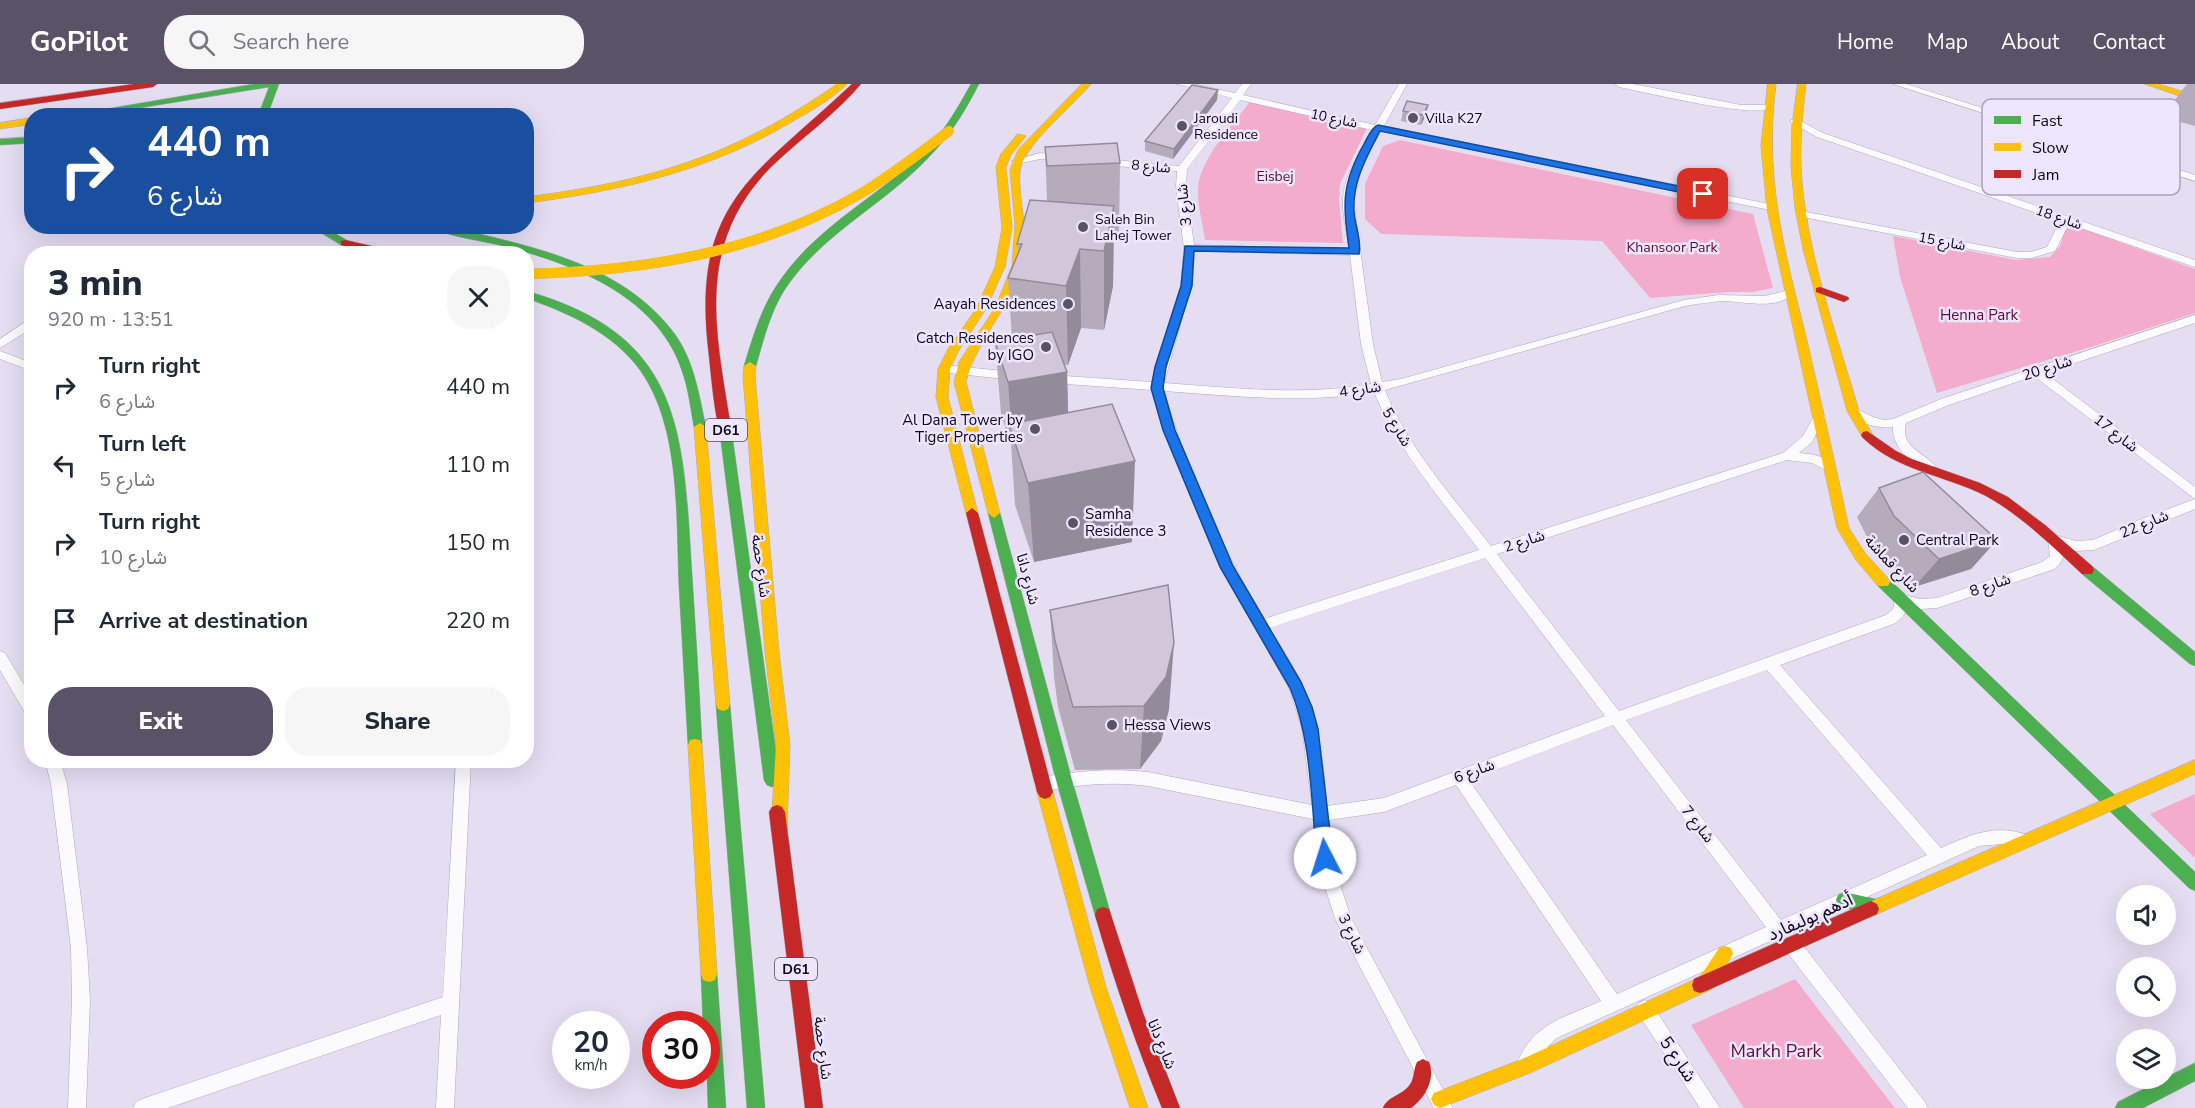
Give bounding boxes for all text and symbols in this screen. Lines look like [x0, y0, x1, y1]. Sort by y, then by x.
search box [164, 15, 584, 69]
text: GoPilot [30, 23, 128, 61]
icon: search [185, 26, 218, 59]
text: Search here [233, 27, 349, 57]
text: Home [1837, 28, 1894, 56]
text: Map [1927, 28, 1968, 56]
text: About [2001, 28, 2059, 56]
text: Contact [2092, 28, 2165, 56]
legend [1982, 99, 2180, 195]
street label: شارع 10 [1308, 104, 1359, 134]
place label: Jaroudi Residence [1193, 109, 1258, 144]
place label: Villa K27 [1424, 109, 1483, 128]
text: Fast [2032, 110, 2063, 132]
marker: Villa K27 [1406, 111, 1420, 125]
text: 440 m [147, 114, 271, 171]
marker: Jaroudi Residence [1175, 119, 1189, 133]
icon: right [48, 132, 126, 210]
text: Slow [2032, 137, 2069, 159]
street label: شارع 8 [1130, 155, 1171, 179]
text: Jam [2031, 164, 2059, 186]
park label: Eisbej [1256, 167, 1294, 186]
pin [1677, 168, 1728, 219]
icon: arrive [1686, 177, 1719, 210]
text: شارع 6 [147, 178, 223, 215]
street label: شارع 3 [1172, 183, 1198, 227]
street label: شارع 18 [2033, 201, 2084, 235]
place label: Saleh Bin Lahej Tower [1095, 210, 1172, 245]
marker: Saleh Bin Lahej Tower [1076, 220, 1090, 234]
street label: شارع 15 [1916, 228, 1967, 256]
park label: Khansoor Park [1627, 238, 1718, 257]
text: 3 min [48, 259, 143, 308]
button: close [447, 266, 510, 329]
place label: Aayah Residences [934, 294, 1056, 314]
marker: Aayah Residences [1061, 297, 1075, 311]
park label: Henna Park [1940, 305, 2019, 325]
text: 920 m · 13:51 [48, 306, 174, 333]
place label: Catch Residences by IGO [916, 328, 1034, 365]
marker: Catch Residences by IGO [1039, 340, 1053, 354]
text: Turn right [99, 351, 200, 381]
street label: شارع 20 [2020, 351, 2075, 387]
icon: right [48, 371, 81, 404]
text: 440 m [446, 372, 510, 402]
street label: شارع 4 [1338, 376, 1383, 404]
text: شارع 6 [99, 388, 155, 415]
street label: شارع 5 [1376, 404, 1417, 451]
street label: شارع 17 [2088, 409, 2142, 458]
place label: Al Dana Tower by Tiger Properties [902, 410, 1023, 447]
road number: D61 [705, 419, 747, 441]
marker: Al Dana Tower by Tiger Properties [1028, 422, 1042, 436]
text: Turn left [99, 429, 186, 459]
icon: left [48, 449, 81, 482]
text: 110 m [446, 450, 510, 480]
text: شارع 5 [99, 466, 155, 493]
place label: Samha Residence 3 [1085, 504, 1166, 541]
street label: شارع 22 [2117, 505, 2172, 545]
text: Turn right [99, 507, 200, 537]
marker: Samha Residence 3 [1066, 516, 1080, 530]
street label: شارع 2 [1501, 525, 1548, 559]
icon: right [48, 527, 81, 560]
text: 150 m [446, 528, 510, 558]
place label: Central Park [1916, 530, 1999, 550]
street label: شارع قماشة [1859, 531, 1924, 599]
street label: شارع حصة [745, 533, 775, 599]
marker: Central Park [1897, 533, 1911, 547]
text: شارع 10 [99, 544, 167, 571]
street label: شارع دانا [1010, 551, 1044, 608]
street label: شارع 8 [1967, 569, 2014, 603]
icon: arrive [48, 605, 81, 638]
text: Arrive at destination [99, 606, 308, 636]
text: 220 m [446, 606, 510, 636]
button: Exit [48, 687, 273, 756]
button: Share [285, 687, 510, 756]
place label: Hessa Views [1124, 715, 1211, 735]
marker: Hessa Views [1105, 718, 1119, 732]
street label: شارع 6 [1451, 754, 1498, 789]
street label: شارع 7 [1676, 801, 1719, 848]
position arrow [1293, 826, 1357, 890]
map controls [2116, 885, 2176, 1089]
button: sound [2116, 885, 2176, 945]
street label: أدهم بوليفارد [1763, 887, 1857, 947]
street label: شارع 3 [1332, 911, 1370, 958]
button: search [2116, 957, 2176, 1017]
road number: D61 [775, 958, 817, 980]
speed limit sign: 30 [642, 1011, 720, 1089]
street label: شارع حصة [807, 1015, 837, 1081]
street label: شارع دانا [1141, 1016, 1181, 1073]
text: 20 [573, 1022, 609, 1063]
button: layers [2116, 1029, 2176, 1089]
street label: شارع 5 [1652, 1031, 1702, 1088]
park label: Markh Park [1730, 1039, 1823, 1063]
text: km/h [574, 1055, 608, 1075]

